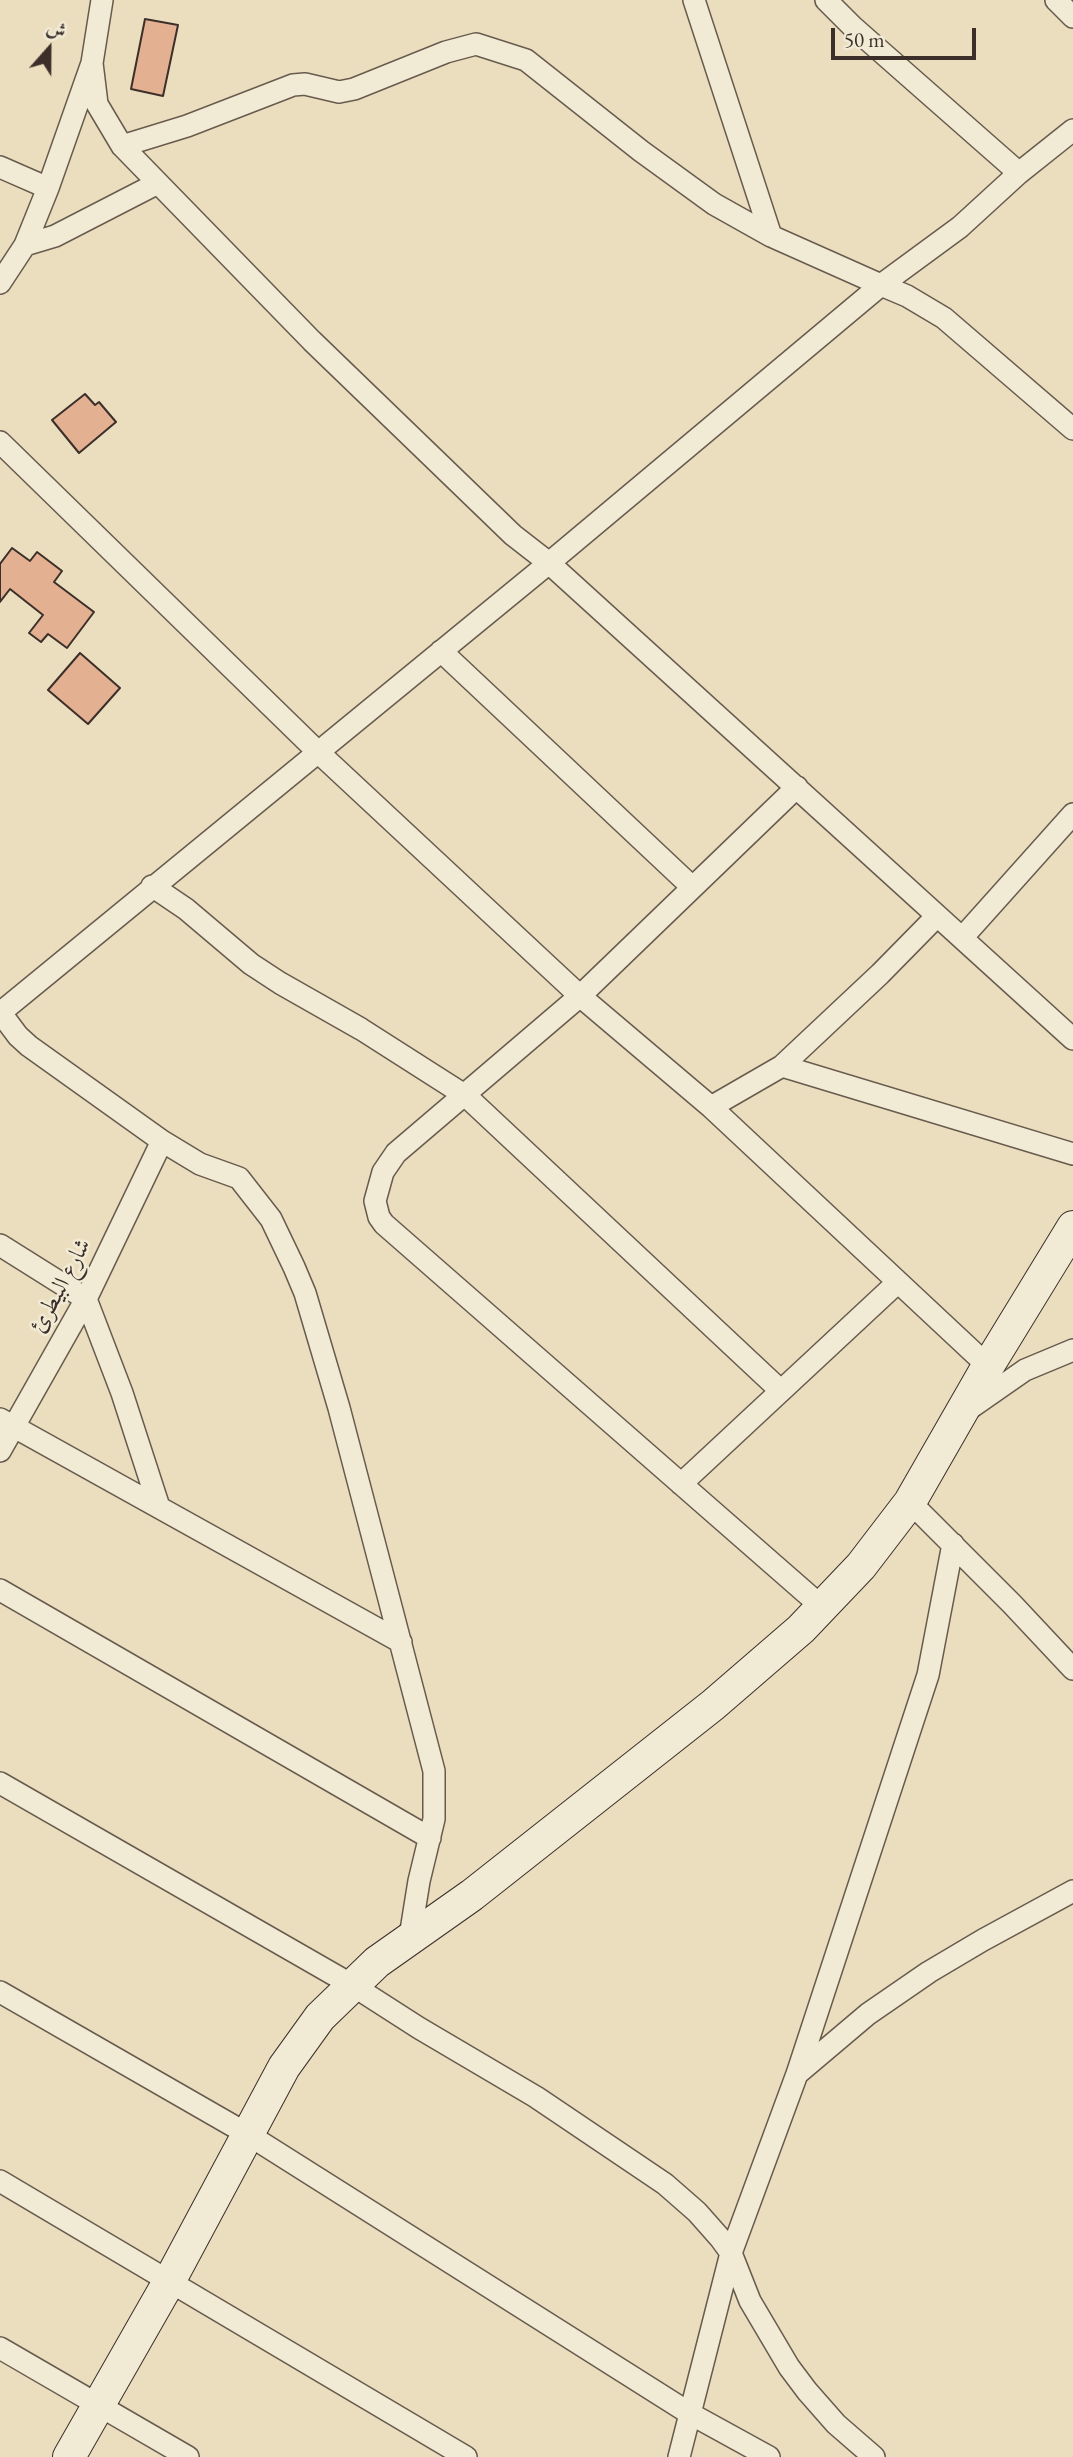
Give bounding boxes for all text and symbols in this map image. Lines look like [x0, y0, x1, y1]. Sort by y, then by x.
north arrow [14, 14, 84, 84]
text: ش [43, 14, 70, 44]
scale bar [835, 14, 980, 58]
text: 50 m [844, 26, 885, 53]
street label: شارع البيطرئ [25, 1234, 97, 1338]

